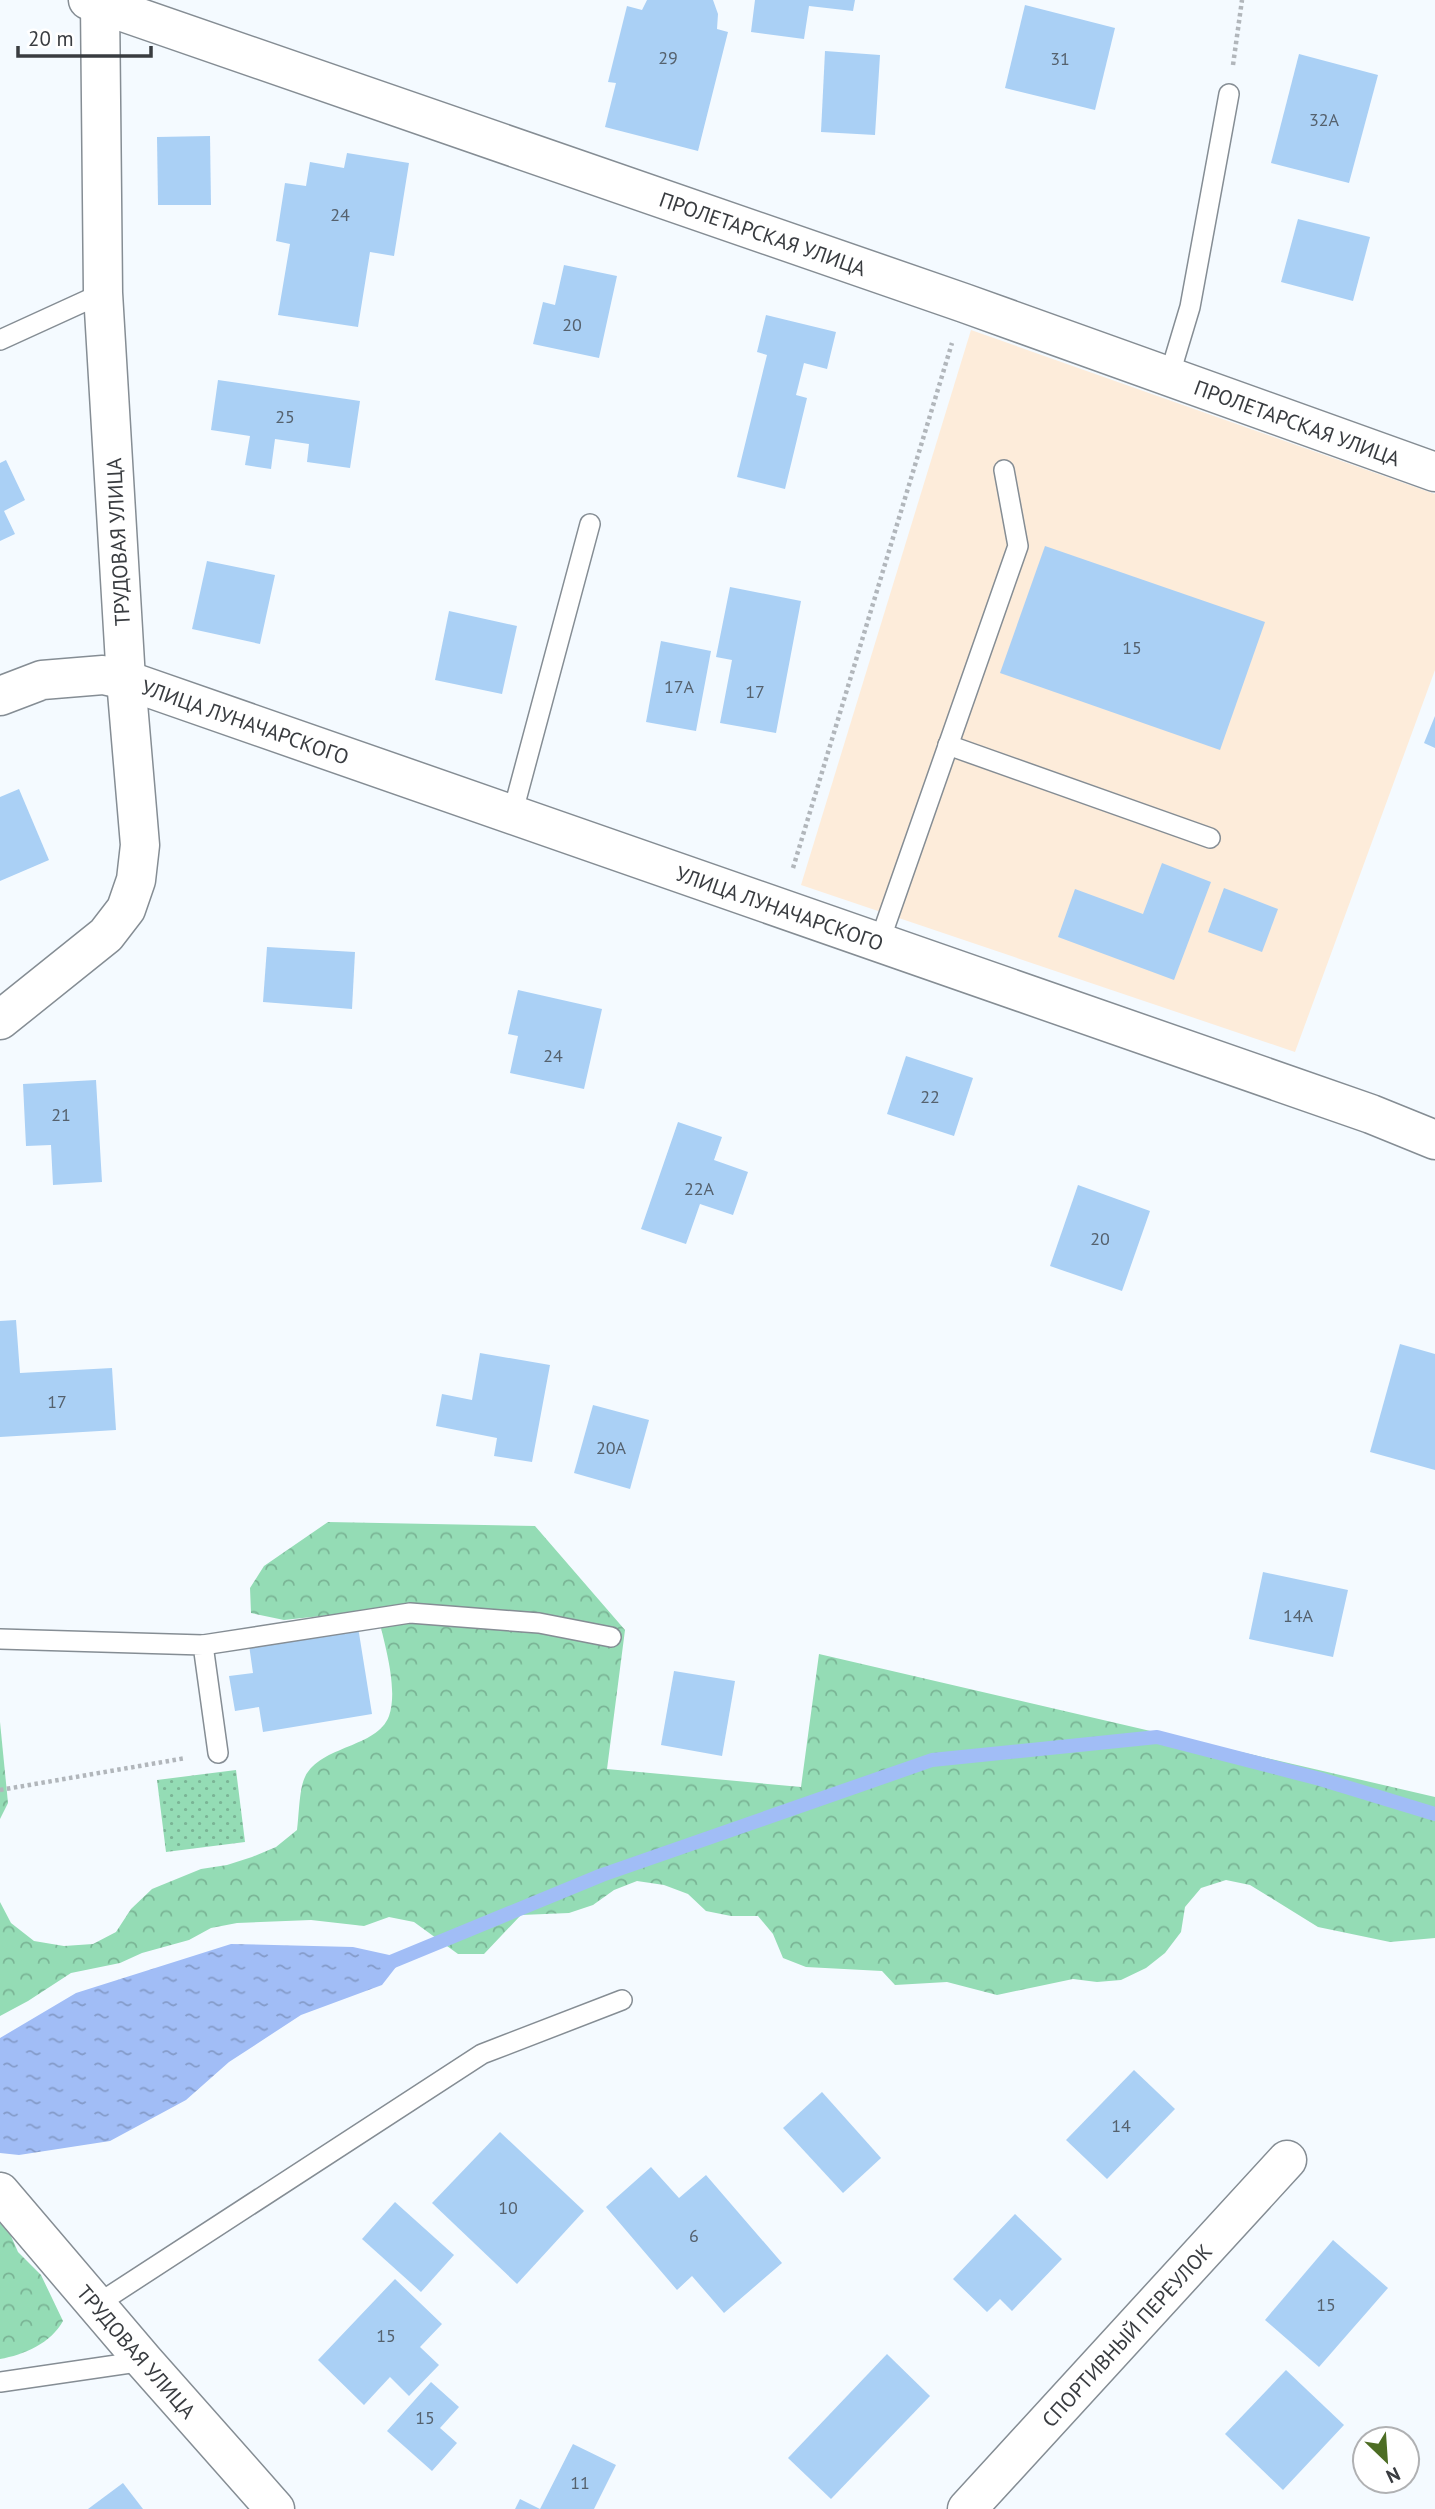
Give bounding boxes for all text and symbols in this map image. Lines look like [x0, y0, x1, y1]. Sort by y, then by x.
scale bar [18, 14, 150, 58]
text: 20 m [28, 25, 74, 52]
house number: 29 [658, 46, 678, 69]
house number: 31 [1050, 47, 1070, 70]
house number: 32А [1309, 108, 1340, 131]
street label: ПРОЛЕТАРСКАЯ УЛИЦА [656, 185, 870, 282]
house number: 24 [330, 203, 350, 226]
house number: 20 [562, 313, 582, 336]
street label: ПРОЛЕТАРСКАЯ УЛИЦА [1191, 373, 1405, 472]
house number: 25 [275, 405, 295, 428]
street label: ТРУДОВАЯ УЛИЦА [100, 457, 136, 627]
house number: 15 [1122, 636, 1142, 659]
street label: УЛИЦА ЛУНАЧАРСКОГО [138, 673, 353, 770]
house number: 17А [664, 675, 695, 698]
house number: 17 [745, 680, 765, 703]
street label: УЛИЦА ЛУНАЧАРСКОГО [672, 859, 887, 957]
house number: 24 [543, 1044, 563, 1067]
house number: 22 [920, 1085, 940, 1108]
house number: 21 [51, 1103, 71, 1126]
house number: 22А [684, 1177, 715, 1200]
house number: 20 [1090, 1227, 1110, 1250]
house number: 17 [47, 1390, 67, 1413]
house number: 20А [596, 1436, 627, 1459]
house number: 14А [1283, 1604, 1314, 1627]
house number: 14 [1111, 2114, 1131, 2137]
house number: 10 [498, 2196, 518, 2219]
house number: 6 [689, 2224, 699, 2247]
street label: СПОРТИВНЫЙ ПЕРЕУЛОК [1036, 2238, 1217, 2432]
street label: ТРУДОВАЯ УЛИЦА [71, 2279, 202, 2424]
house number: 15 [1316, 2293, 1336, 2316]
house number: 15 [376, 2324, 396, 2347]
house number: 15 [415, 2406, 435, 2429]
north arrow [1351, 2425, 1421, 2495]
text: N [1382, 2462, 1404, 2489]
house number: 11 [570, 2471, 590, 2494]

